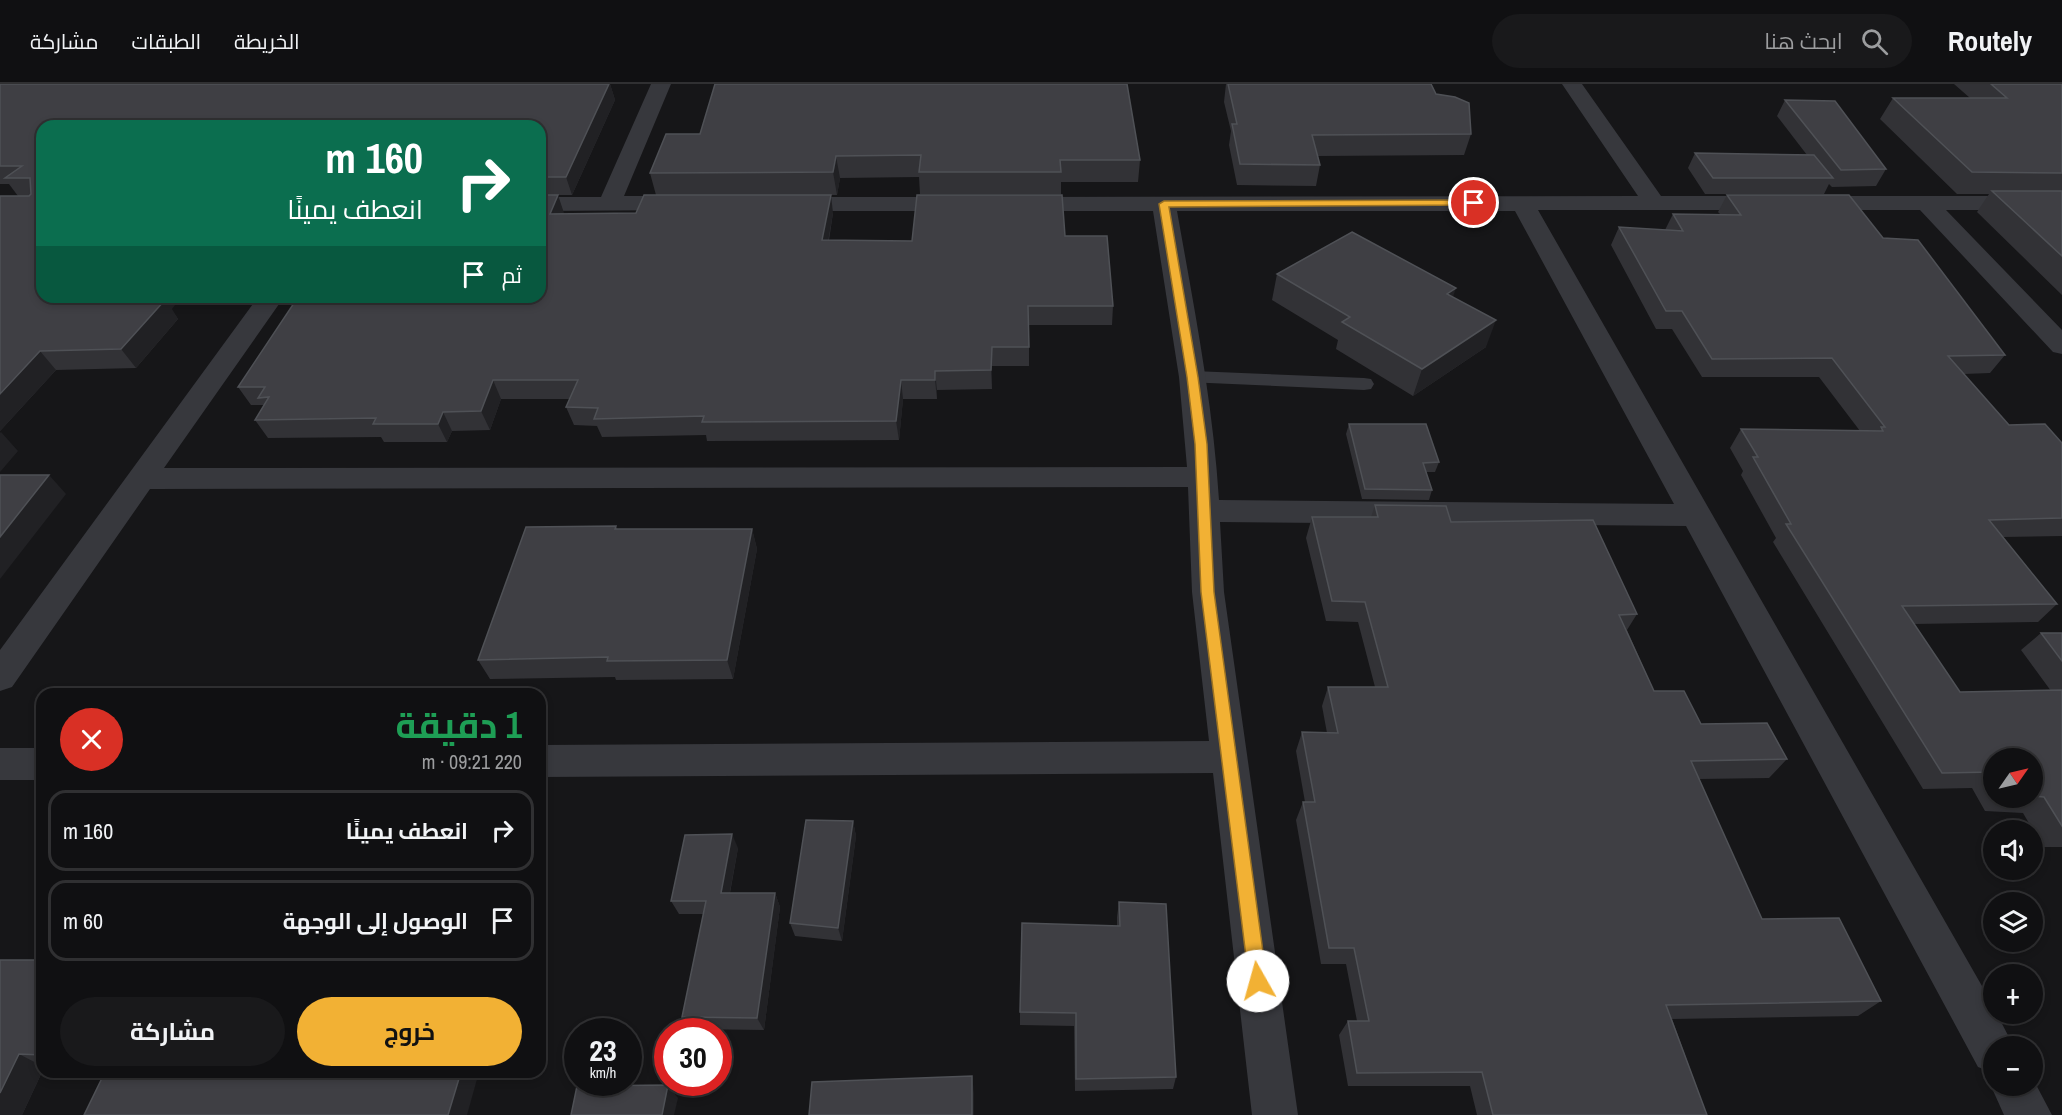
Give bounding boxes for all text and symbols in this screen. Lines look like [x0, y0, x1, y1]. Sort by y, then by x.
search box [1492, 14, 1912, 68]
text: Routely [1948, 22, 2032, 60]
icon: search [1858, 25, 1891, 58]
text: ابحث هنا [1764, 26, 1843, 56]
text: مشاركة [30, 27, 99, 56]
text: الطبقات [132, 27, 201, 56]
text: الخريطة [234, 27, 300, 56]
text: 160 m [325, 130, 423, 186]
icon: right [444, 144, 522, 222]
pin [1448, 177, 1499, 228]
icon: arrive [1457, 186, 1490, 219]
text: انعطف يمينًا [287, 191, 423, 227]
icon: arrive [457, 258, 490, 291]
text: ثم [502, 260, 522, 290]
text: 1 دقيقة [396, 701, 522, 749]
button: close [60, 708, 123, 771]
text: 220 m · 09:21 [422, 748, 522, 775]
north arrow [1983, 748, 2043, 808]
map controls [1983, 748, 2043, 1096]
icon: right [486, 814, 519, 847]
text: 160 m [63, 816, 113, 846]
text: انعطف يمينًا [346, 816, 468, 846]
button: sound [1983, 820, 2043, 880]
button: layers [1983, 892, 2043, 952]
icon: arrive [486, 904, 519, 937]
text: 60 m [63, 906, 103, 936]
text: الوصول إلى الوجهة [283, 906, 468, 936]
position arrow [1226, 949, 1290, 1013]
button: + [1983, 964, 2043, 1024]
button: مشاركة [60, 997, 285, 1066]
button: خروج [297, 997, 522, 1066]
speed limit sign: 30 [654, 1018, 732, 1096]
text: 23 [589, 1030, 617, 1070]
button: − [1983, 1036, 2043, 1096]
text: km/h [590, 1062, 616, 1083]

